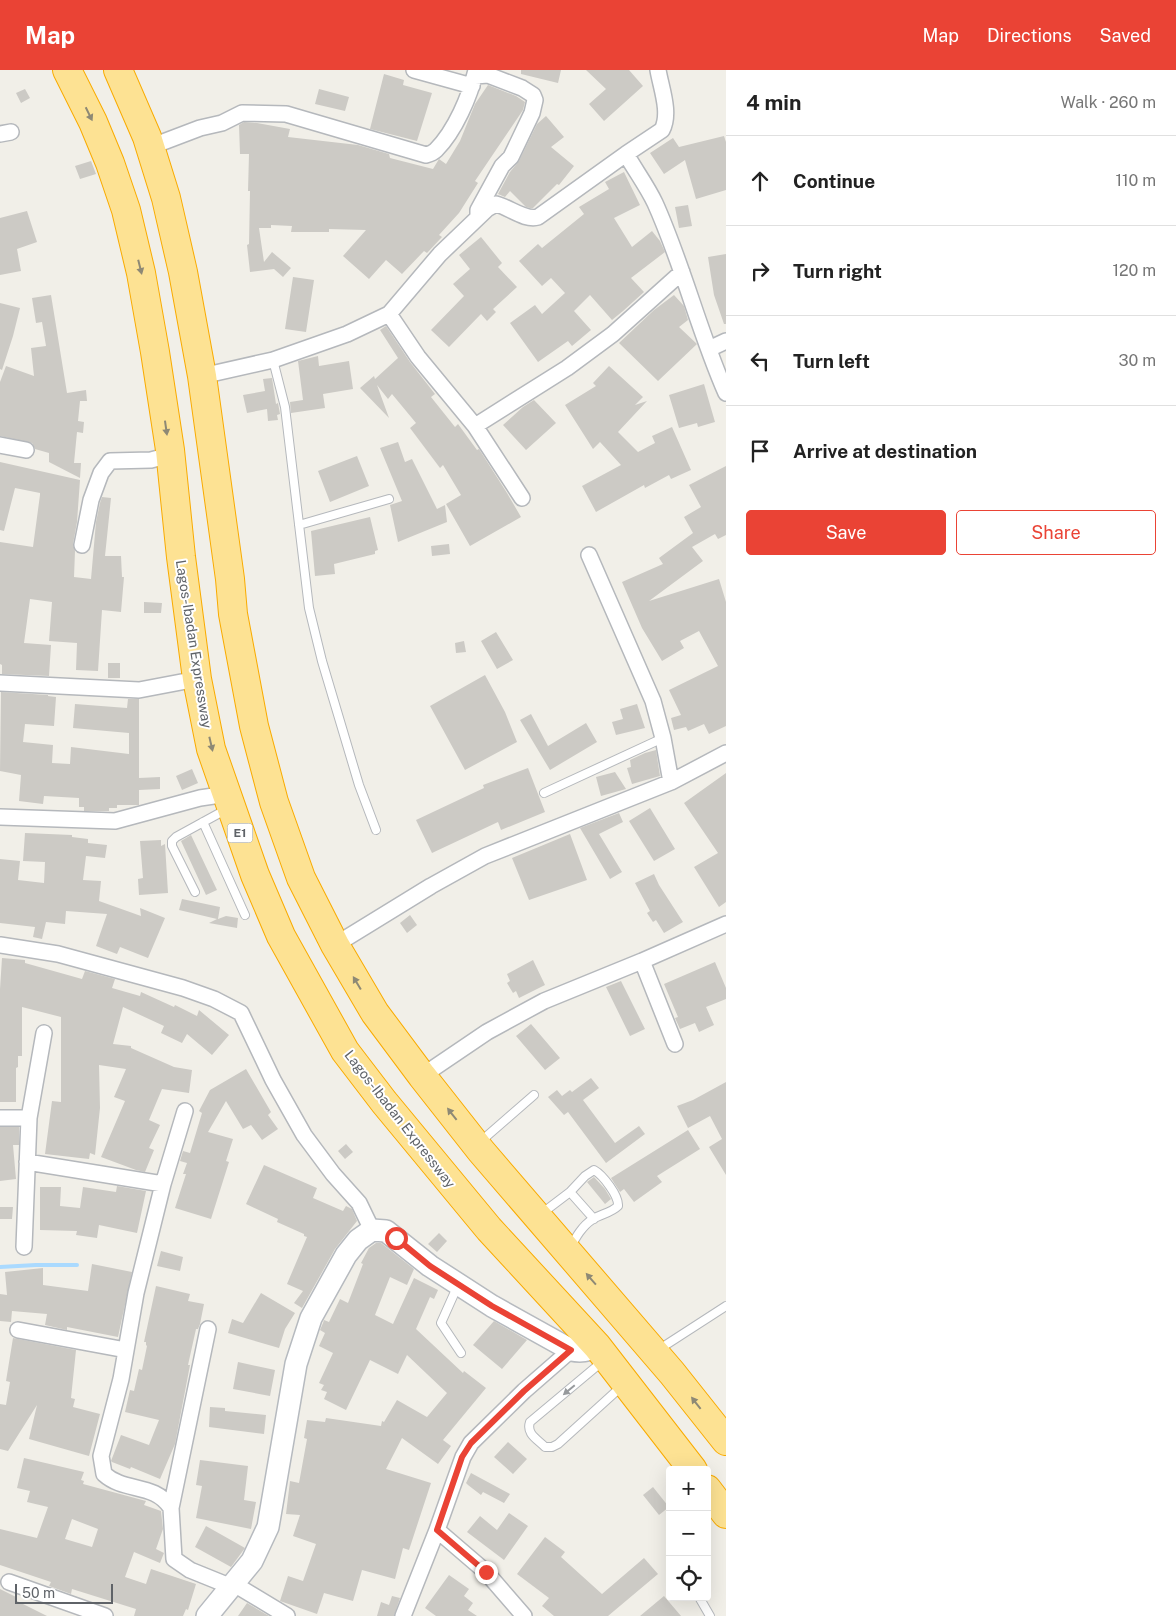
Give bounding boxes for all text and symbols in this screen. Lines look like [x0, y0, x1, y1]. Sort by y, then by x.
text: Map [25, 21, 75, 49]
text: Map [922, 25, 959, 46]
text: Directions [987, 25, 1072, 46]
text: Saved [1100, 25, 1151, 46]
text: 4 min [746, 90, 801, 115]
text: Walk · 260 m [1061, 93, 1156, 112]
one-way arrow [85, 106, 93, 121]
icon: ahead [746, 167, 774, 195]
text: Continue [793, 170, 875, 192]
text: 110 m [1115, 171, 1156, 190]
icon: right [746, 257, 774, 285]
one-way arrow [136, 260, 144, 275]
text: Turn right [793, 260, 882, 282]
text: 120 m [1112, 261, 1156, 280]
icon: left [746, 347, 774, 375]
text: Turn left [793, 350, 870, 372]
text: 30 m [1119, 351, 1156, 370]
one-way arrow [163, 420, 171, 436]
icon: arrive [746, 437, 774, 465]
text: Arrive at destination [793, 440, 977, 462]
button: Save [746, 510, 946, 555]
button: Share [956, 510, 1156, 555]
street label: Lagos-Ibadan Expressway [173, 559, 215, 730]
one-way arrow [207, 737, 215, 752]
road number: E1 [228, 824, 252, 842]
one-way arrow [353, 976, 362, 989]
street label: Lagos-Ibadan Expressway [341, 1047, 459, 1191]
one-way arrow [447, 1108, 458, 1121]
route start [385, 1227, 408, 1250]
one-way arrow [585, 1273, 596, 1286]
one-way arrow [563, 1384, 576, 1395]
one-way arrow [690, 1397, 701, 1410]
map controls [666, 1466, 711, 1601]
button: + [666, 1466, 711, 1511]
button: − [666, 1511, 711, 1556]
button: locate [666, 1556, 711, 1601]
route end [475, 1561, 498, 1584]
scale bar [15, 1581, 112, 1604]
text: 50 m [22, 1585, 55, 1601]

